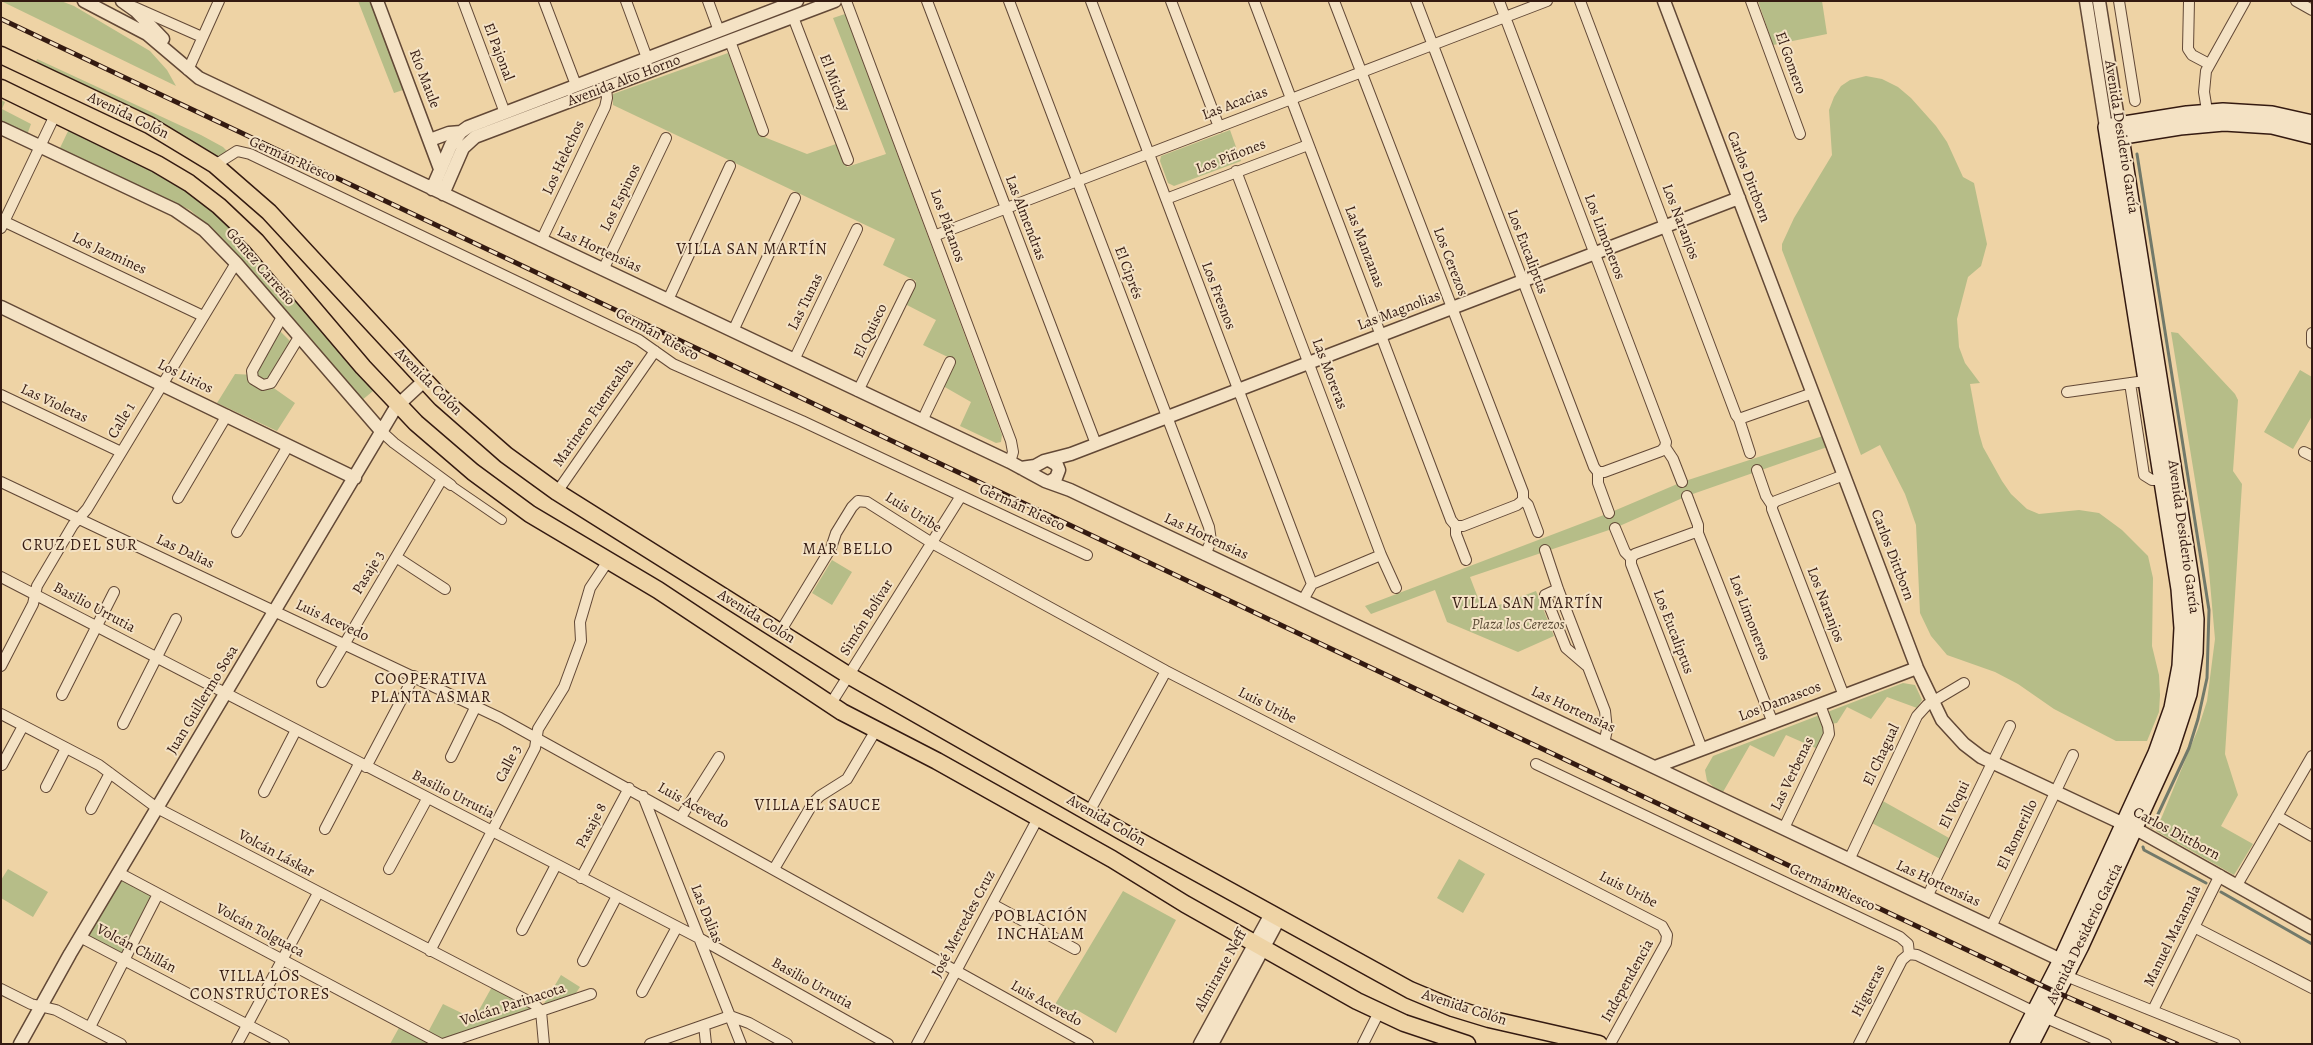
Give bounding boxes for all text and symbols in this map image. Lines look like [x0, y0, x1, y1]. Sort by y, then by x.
street label: El Pajonal [479, 21, 517, 83]
street label: El Gomero [1770, 29, 1810, 97]
street label: Río Maule [405, 47, 443, 111]
street label: Avenida Alto Horno [565, 51, 683, 111]
street label: El Michay [815, 52, 853, 114]
street label: Avenida Desiderio García [2100, 59, 2142, 215]
street label: Las Acacias [1200, 83, 1270, 125]
street label: Avenida Colón [85, 89, 171, 143]
street label: Los Helechos [539, 118, 589, 198]
street label: Carlos Dittborn [1722, 129, 1774, 225]
street label: Germán Riesco [246, 133, 338, 187]
street label: Los Piñones [1194, 135, 1268, 179]
street label: Los Espinos [597, 161, 645, 235]
street label: Las Almendras [1001, 173, 1049, 263]
street label: Los Naranjos [1657, 182, 1703, 262]
street label: Los Plátanos [925, 187, 969, 265]
street label: Los Limoneros [1579, 192, 1629, 282]
street label: Las Manzanas [1340, 203, 1388, 291]
street label: Los Eucaliptus [1503, 207, 1551, 297]
street label: Las Hortensias [554, 223, 644, 277]
street label: Gómez Carreño [222, 225, 298, 309]
street label: Los Cerezos [1429, 225, 1471, 299]
street label: Los Jazmines [69, 229, 149, 279]
district label: VILLA SAN MARTÍN [674, 240, 830, 260]
street label: El Ciprés [1110, 244, 1146, 302]
street label: Los Fresnos [1197, 259, 1239, 333]
street label: Las Tunas [785, 271, 827, 333]
street label: Las Magnolias [1355, 287, 1443, 335]
street label: El Quisco [850, 301, 892, 361]
street label: Germán Riesco [612, 305, 702, 365]
street label: Las Moreras [1307, 336, 1351, 412]
street label: Avenida Colón [391, 345, 465, 419]
street label: Marinero Fuentealba [550, 355, 638, 471]
street label: Los Lirios [154, 356, 216, 398]
street label: Las Violetas [17, 381, 91, 427]
street label: Calle 1 [104, 400, 140, 442]
street label: Avenida Desiderio García [2163, 459, 2203, 615]
street label: Germán Riesco [976, 480, 1068, 536]
street label: Luis Uribe [881, 489, 945, 537]
street label: Carlos Dittborn [1866, 507, 1918, 603]
street label: Las Hortensias [1161, 510, 1251, 564]
street label: Las Dalias [153, 531, 217, 573]
district label: CRUZ DEL SUR [21, 536, 139, 556]
district label: MAR BELLO [801, 540, 895, 560]
street label: Pasaje 3 [349, 548, 389, 598]
street label: Los Naranjos [1802, 565, 1848, 645]
street label: Los Limoneros [1724, 573, 1774, 663]
street label: Simón Bolívar [836, 577, 898, 659]
street label: Basilio Urrutia [50, 579, 138, 637]
street label: Avenida Colón [714, 586, 798, 648]
street label: Los Eucaliptus [1649, 587, 1697, 677]
district label: VILLA SAN MARTÍN [1450, 594, 1606, 614]
street label: Luis Acevedo [292, 596, 372, 646]
park label: Plaza los Cerezos [1471, 616, 1565, 634]
street label: Juan Guillermo Sosa [163, 642, 243, 758]
district label: COOPERATIVA PLANTA ASMAR [369, 670, 493, 708]
street label: Los Damascos [1736, 678, 1824, 726]
street label: Las Hortensias [1528, 683, 1618, 737]
street label: Luis Uribe [1235, 684, 1299, 728]
street label: El Chagual [1860, 721, 1904, 789]
street label: Las Verbenas [1767, 734, 1819, 814]
street label: Calle 3 [492, 742, 526, 786]
street label: Basilio Urrutia [409, 767, 497, 823]
street label: El Voqui [1936, 778, 1974, 832]
street label: Luis Acevedo [654, 779, 732, 833]
street label: Avenida Colón [1063, 791, 1149, 851]
district label: VILLA EL SAUCE [753, 796, 883, 816]
street label: El Romerillo [1994, 797, 2042, 873]
street label: Pasaje 8 [573, 800, 611, 852]
street label: Carlos Dittborn [2129, 804, 2223, 864]
street label: Volcán Láskar [235, 826, 317, 882]
street label: Las Hortensias [1893, 857, 1983, 911]
street label: Germán Riesco [1786, 860, 1878, 916]
street label: Avenida Desiderio García [2043, 860, 2127, 1008]
street label: José Mercedes Cruz [928, 867, 1000, 981]
street label: Luis Uribe [1596, 868, 1660, 912]
street label: Las Dalias [686, 882, 726, 946]
street label: Manuel Matamala [2141, 882, 2205, 990]
street label: Volcán Tolguaca [213, 900, 307, 962]
district label: POBLACIÓN INCHALAM [993, 907, 1089, 945]
street label: Volcán Chillán [93, 920, 179, 978]
street label: Almirante Neff [1191, 927, 1251, 1015]
street label: Independencia [1598, 937, 1658, 1025]
street label: Basilio Urrutia [768, 954, 856, 1014]
street label: Higueras [1848, 962, 1890, 1020]
district label: VILLA LOS CONSTRUCTORES [188, 967, 332, 1005]
street label: Luis Acevedo [1007, 977, 1085, 1031]
street label: Volcán Parinacota [458, 980, 568, 1030]
street label: Avenida Colón [1419, 986, 1509, 1030]

